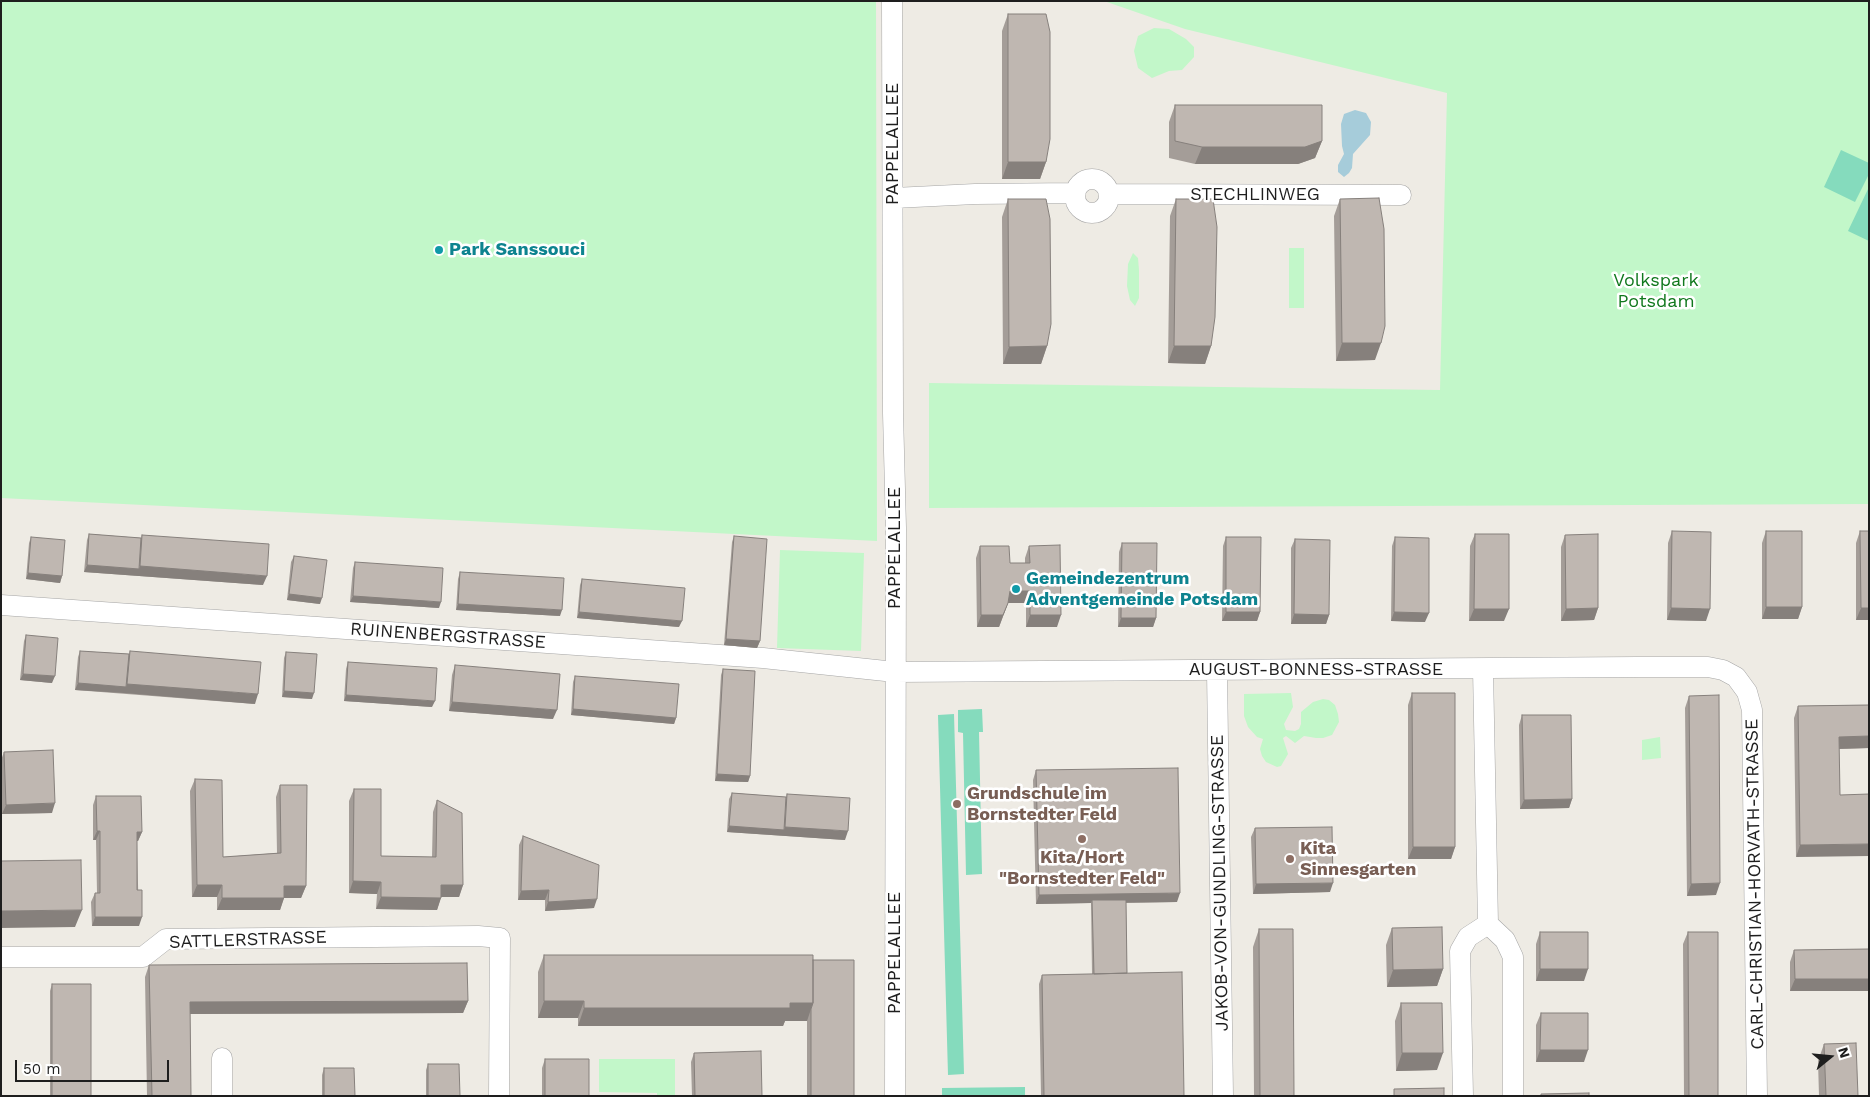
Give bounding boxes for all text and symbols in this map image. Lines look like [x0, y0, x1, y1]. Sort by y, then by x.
street label: PAPPELALLEE [882, 83, 904, 205]
street label: STECHLINWEG [1190, 184, 1320, 206]
place label: Park Sanssouci [449, 239, 585, 261]
marker: Park Sanssouci [433, 244, 445, 256]
park label: Volkspark Potsdam [1613, 270, 1699, 312]
street label: PAPPELALLEE [884, 487, 906, 609]
place label: Gemeindezentrum Adventgemeinde Potsdam [1026, 568, 1258, 610]
marker: Gemeindezentrum Adventgemeinde Potsdam [1010, 583, 1022, 595]
street label: RUINENBERGSTRASSE [349, 618, 547, 654]
street label: AUGUST-BONNESS-STRASSE [1189, 659, 1443, 681]
street label: CARL-CHRISTIAN-HORVATH-STRASSE [1741, 718, 1769, 1050]
street label: JAKOB-VON-GUNDLING-STRASSE [1207, 734, 1233, 1032]
place label: Grundschule im Bornstedter Feld [967, 783, 1117, 826]
marker: Grundschule im Bornstedter Feld [951, 798, 963, 810]
marker: Kita/Hort "Bornstedter Feld" [1076, 833, 1088, 845]
place label: Kita Sinnesgarten [1300, 838, 1417, 881]
place label: Kita/Hort "Bornstedter Feld" [999, 847, 1165, 890]
marker: Kita Sinnesgarten [1284, 853, 1296, 865]
street label: PAPPELALLEE [884, 892, 906, 1014]
street label: SATTLERSTRASSE [169, 926, 327, 954]
north arrow [1805, 1032, 1855, 1082]
text: N [1835, 1045, 1854, 1060]
scale bar [18, 1050, 171, 1082]
text: 50 m [23, 1060, 60, 1078]

